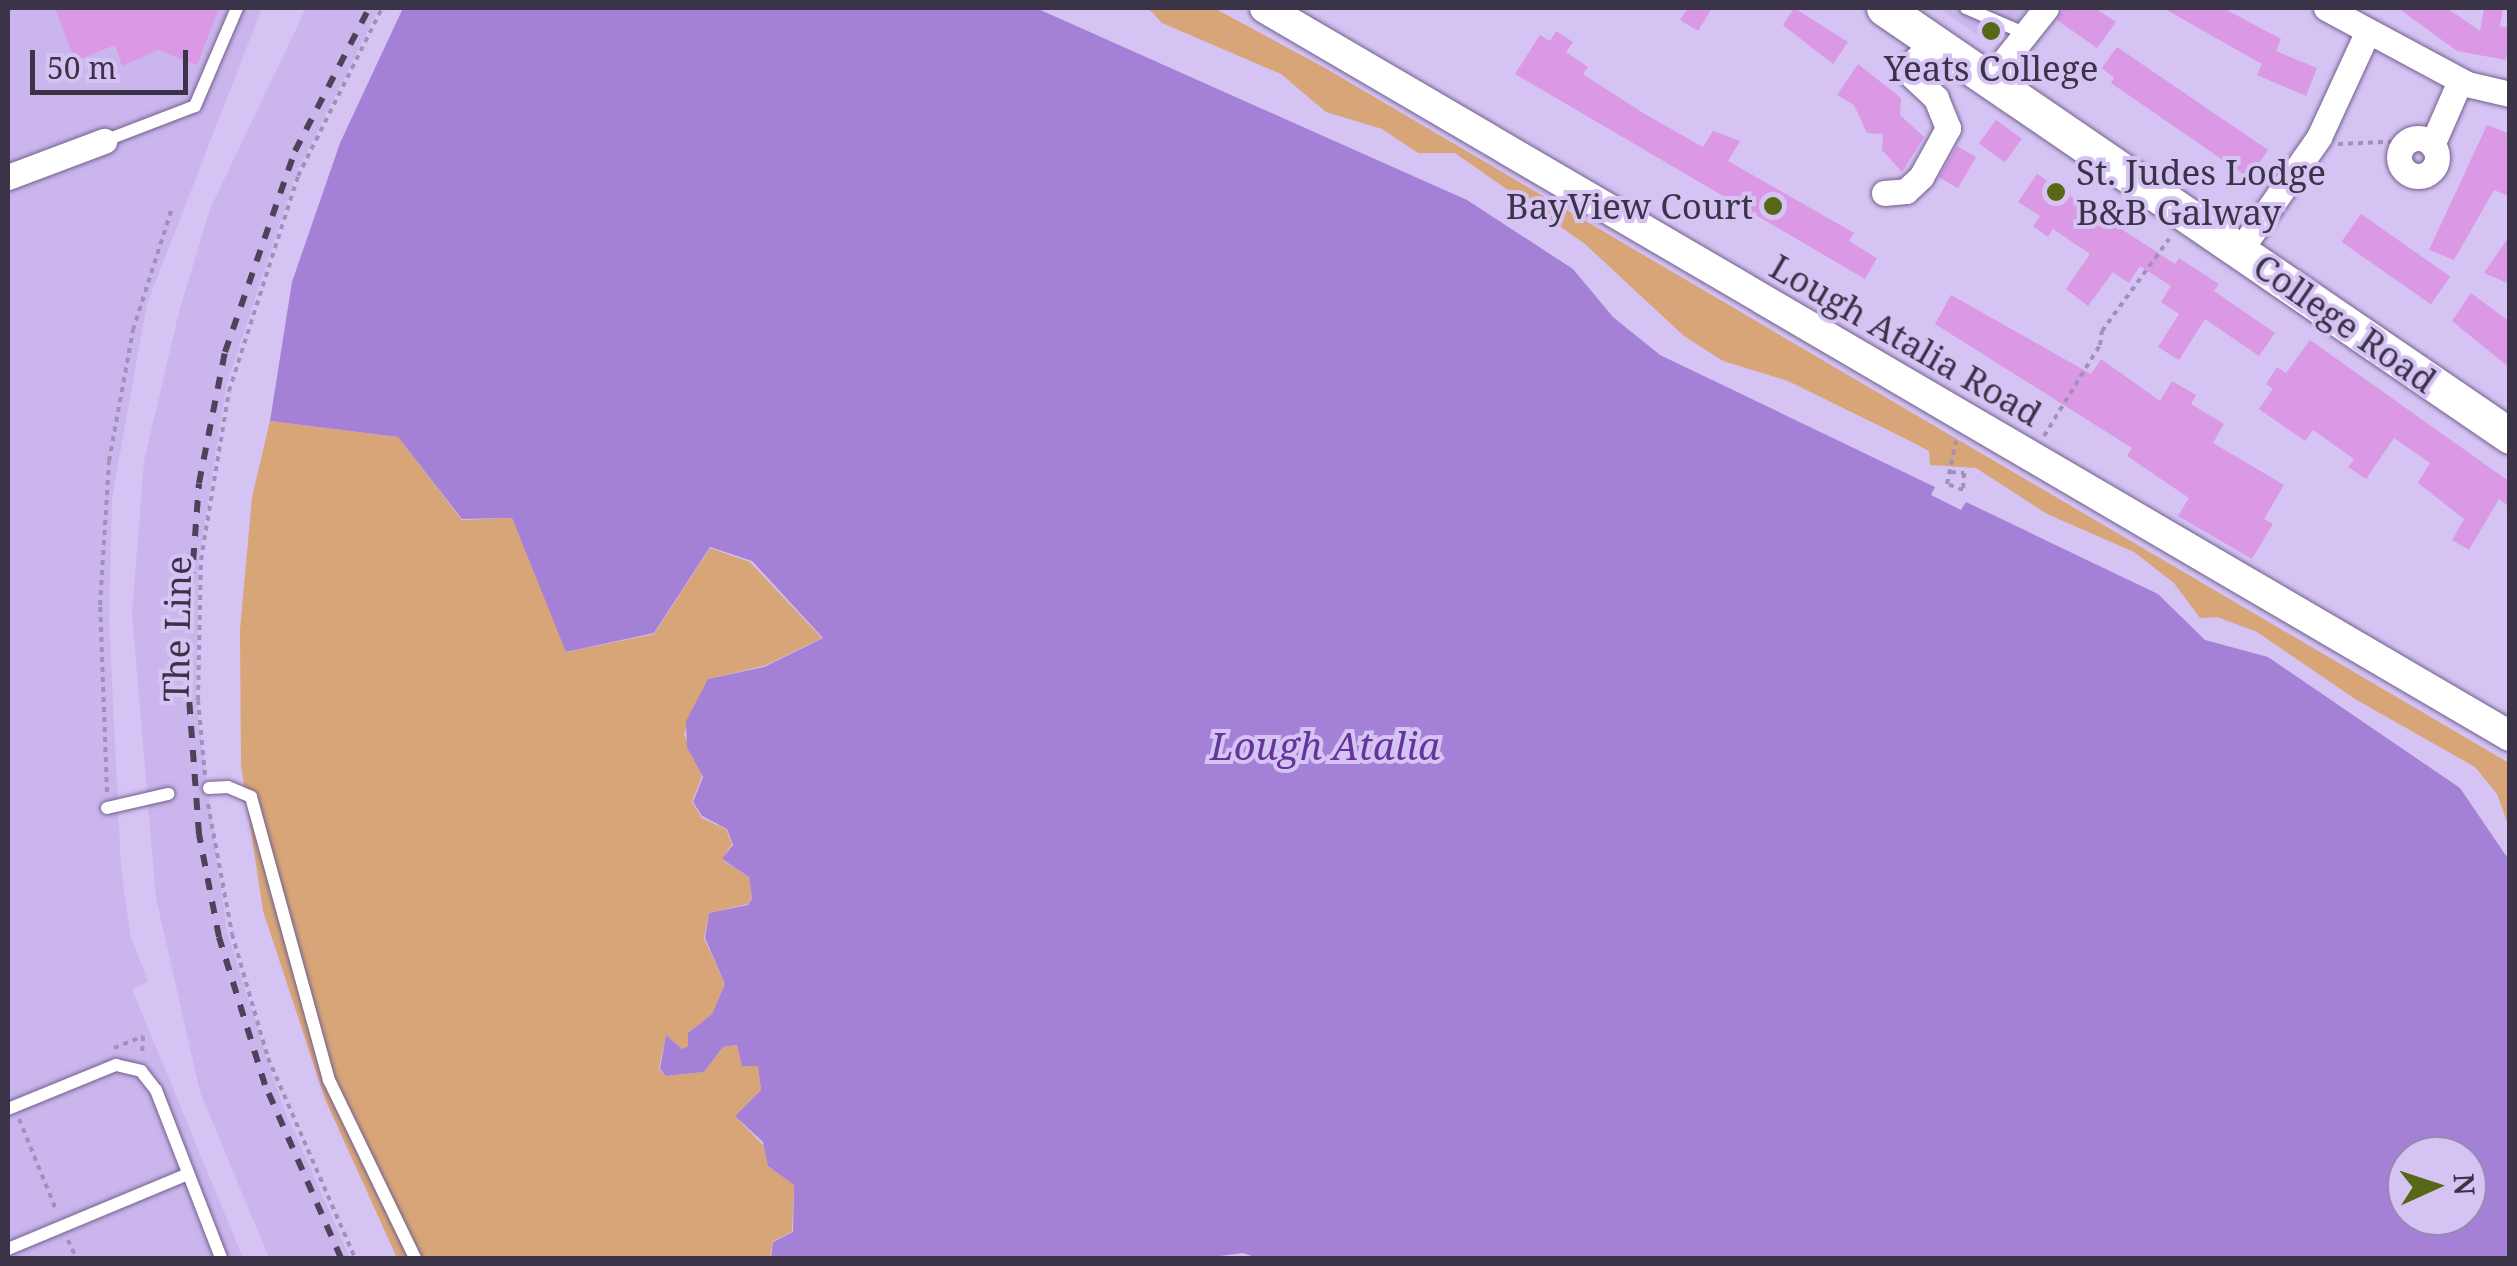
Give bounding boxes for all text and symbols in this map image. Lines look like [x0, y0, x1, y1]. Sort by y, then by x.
marker: Yeats College [1980, 20, 2002, 42]
scale bar [35, 30, 192, 92]
text: 50 m [47, 47, 117, 88]
place label: Yeats College [1884, 47, 2098, 89]
place label: St. Judes Lodge B&B Galway [2076, 151, 2326, 233]
marker: St. Judes Lodge B&B Galway [2045, 181, 2067, 203]
place label: BayView Court [1506, 185, 1753, 227]
marker: BayView Court [1762, 195, 1784, 217]
street label: Lough Atalia Road [1763, 245, 2049, 435]
street label: College Road [2246, 245, 2444, 401]
street label: The Line [155, 556, 199, 702]
water label: Lough Atalia [1210, 723, 1440, 769]
north arrow [2387, 1136, 2487, 1236]
text: N [2445, 1173, 2485, 1197]

